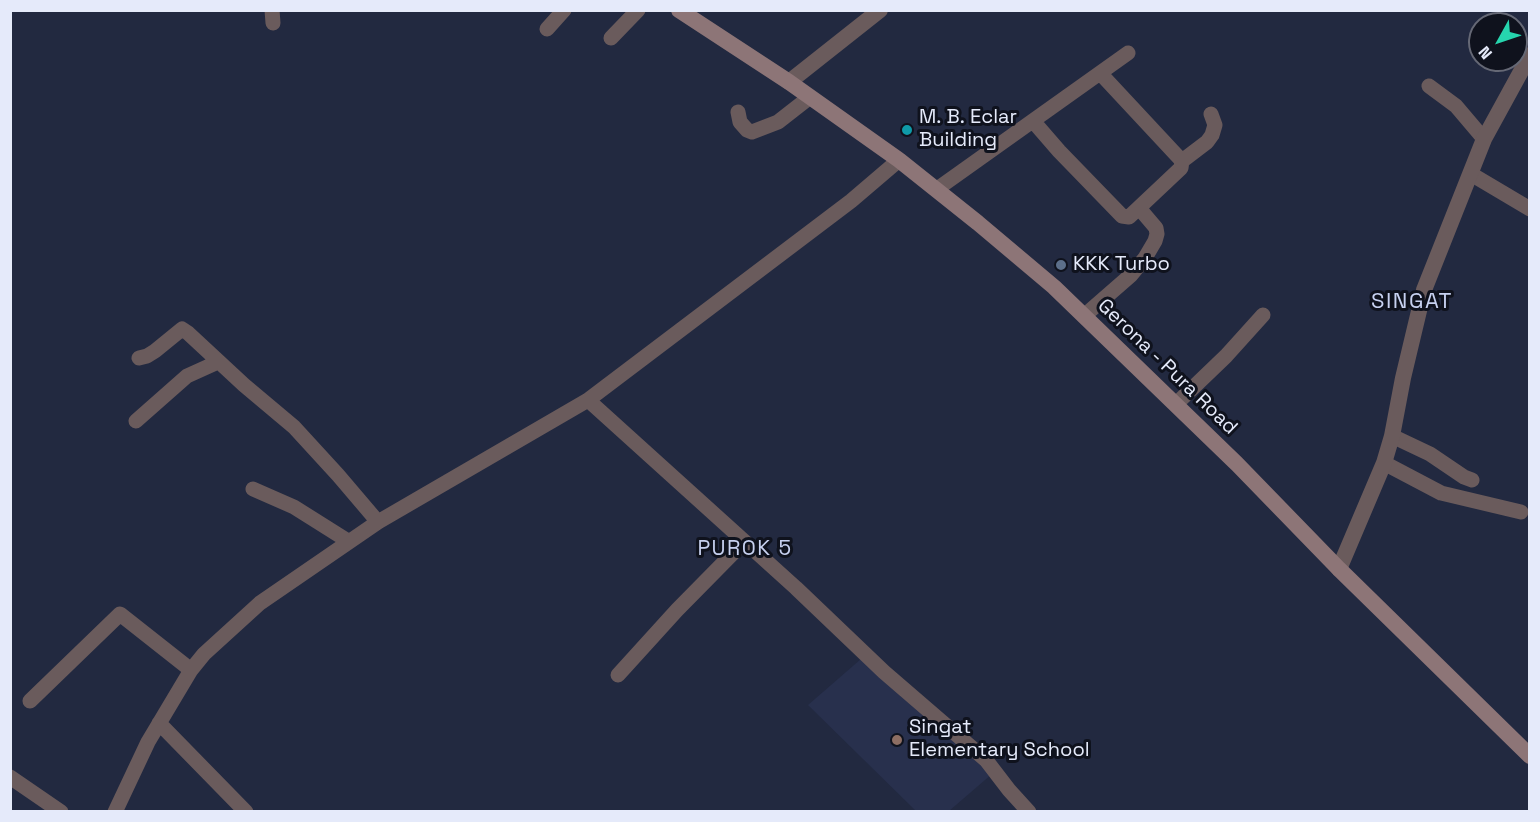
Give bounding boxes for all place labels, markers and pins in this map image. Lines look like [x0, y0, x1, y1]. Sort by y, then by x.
place label: M. B. Eclar Building [919, 106, 1017, 153]
marker: M. B. Eclar Building [900, 123, 914, 137]
place label: KKK Turbo [1073, 253, 1170, 277]
marker: KKK Turbo [1054, 258, 1068, 272]
place label: Singat Elementary School [909, 716, 1090, 763]
marker: Singat Elementary School [890, 733, 904, 747]

